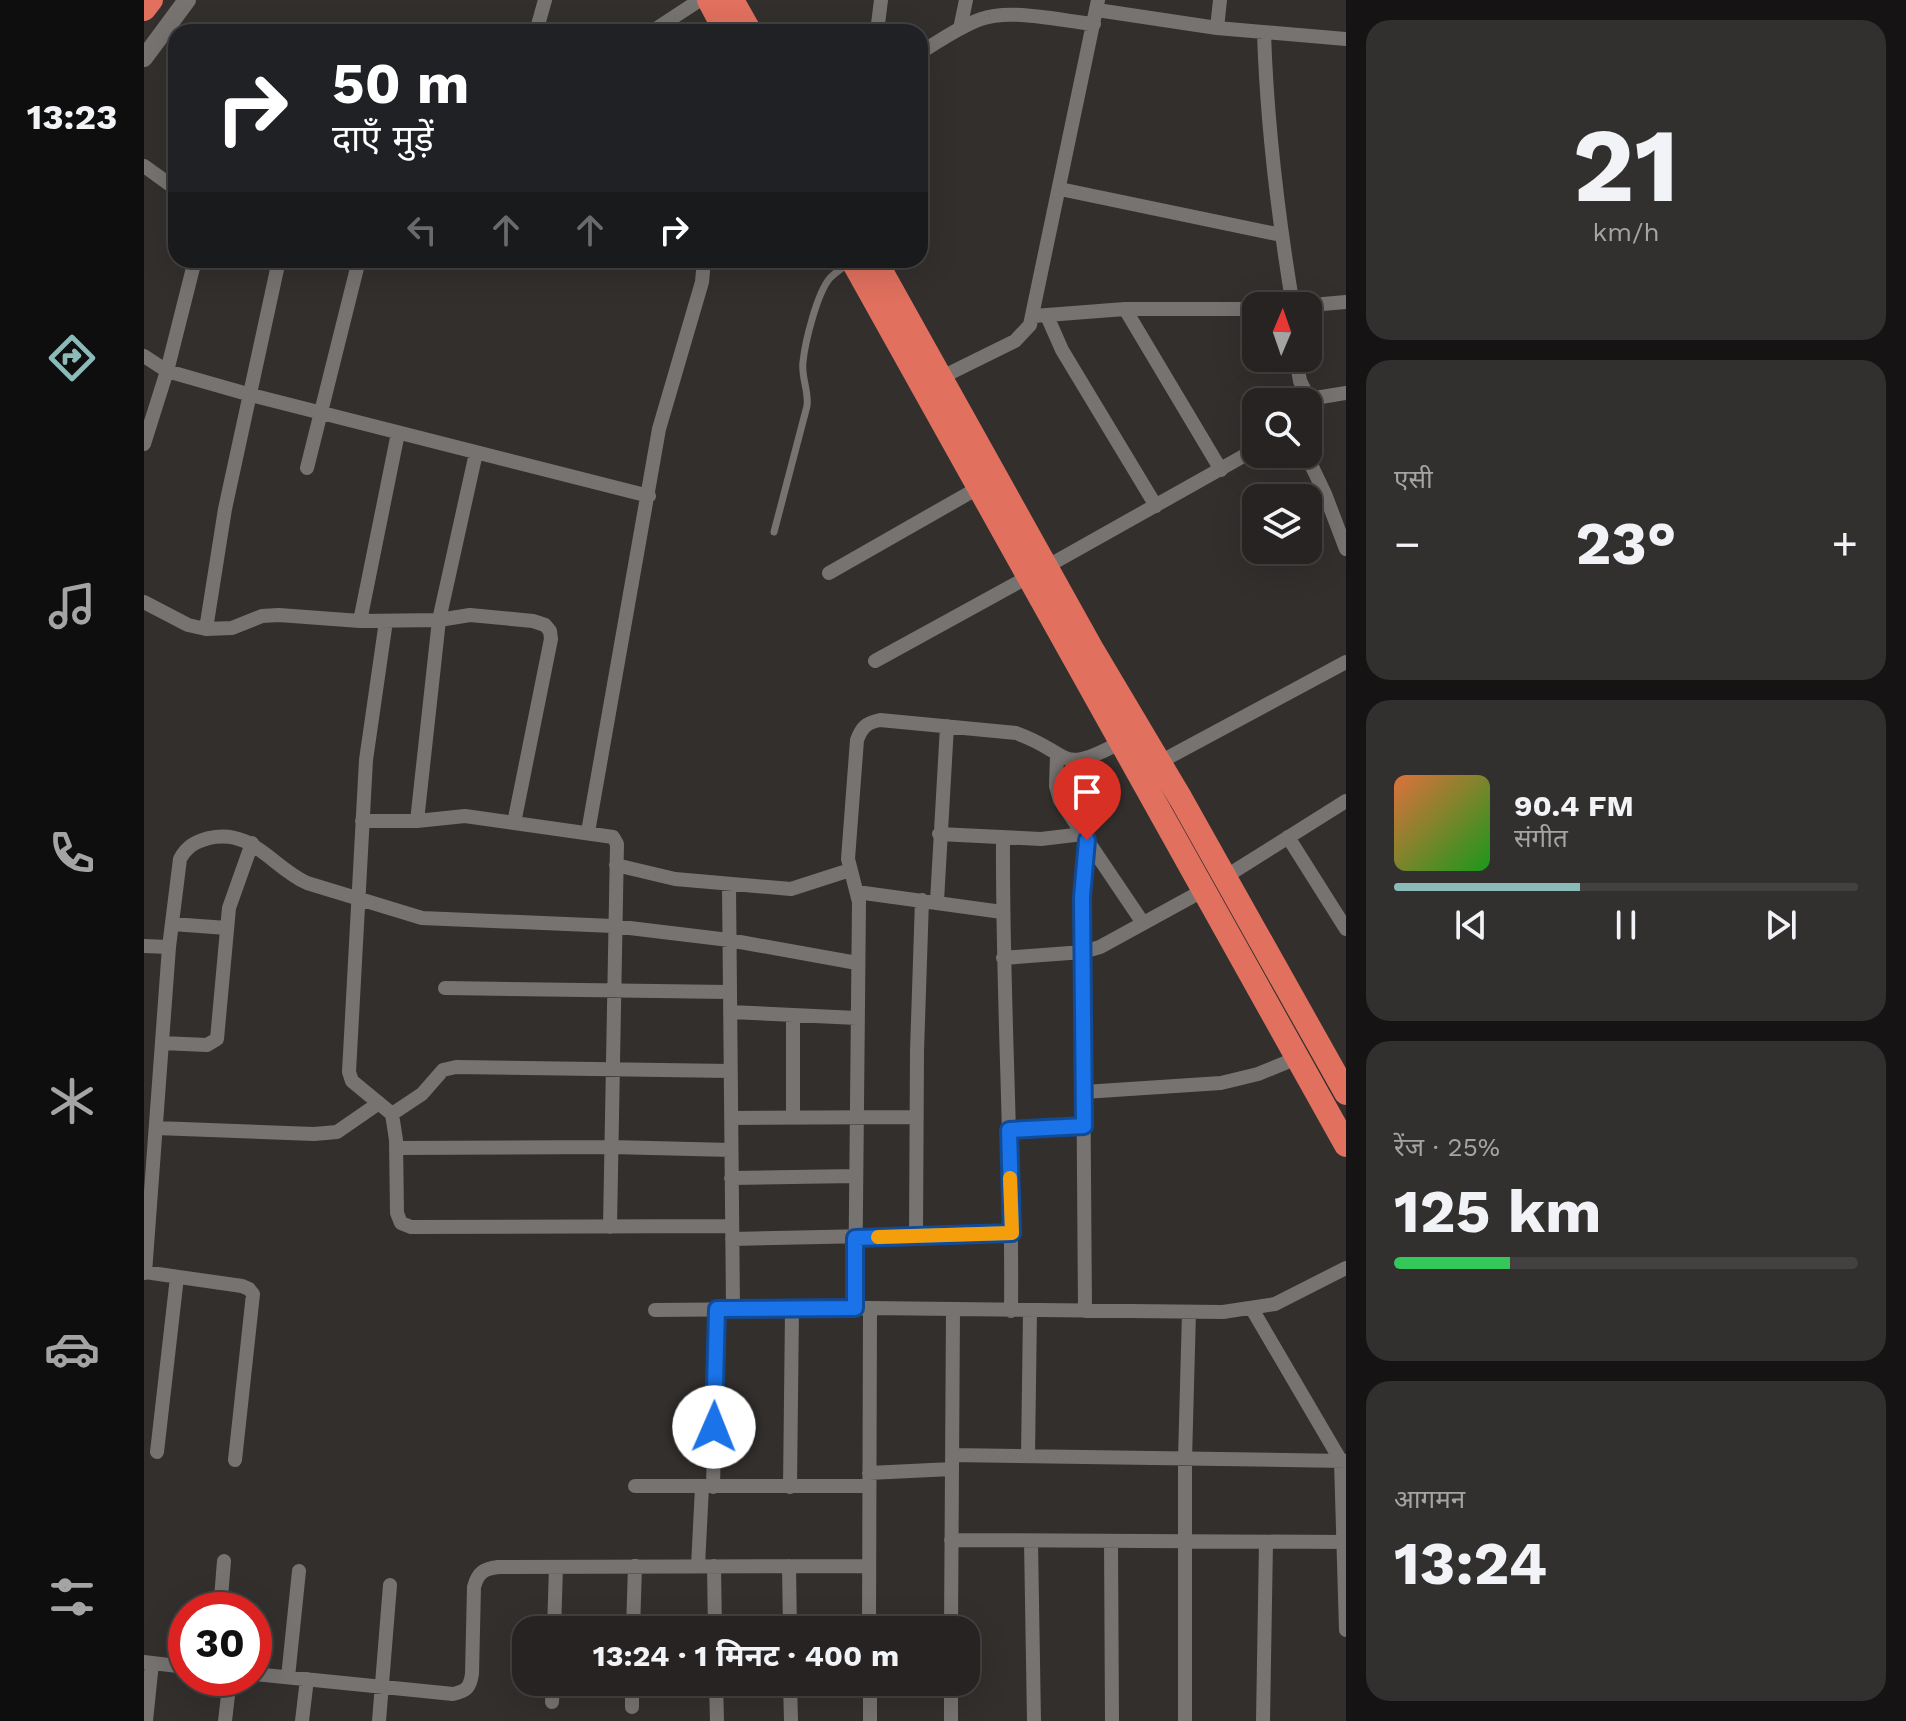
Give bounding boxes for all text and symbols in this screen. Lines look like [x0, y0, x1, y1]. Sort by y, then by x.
text: 50 m [332, 51, 469, 117]
icon: right [200, 56, 304, 160]
text: 13:23 [27, 96, 117, 138]
text: 21 [1573, 104, 1679, 226]
text: दाएँ मुड़ें [332, 118, 433, 160]
icon: left [400, 208, 444, 252]
icon: ahead [484, 208, 528, 252]
icon: ahead [568, 208, 612, 252]
icon: right [652, 208, 696, 252]
text: km/h [1593, 217, 1659, 247]
north arrow [1242, 292, 1322, 372]
map controls [1242, 292, 1322, 564]
icon: directions [44, 330, 100, 386]
button: search [1242, 388, 1322, 468]
text: एसी [1394, 464, 1433, 494]
button: layers [1242, 484, 1322, 564]
text: 23° [1575, 508, 1677, 579]
text: − [1394, 518, 1421, 570]
text: + [1831, 518, 1858, 570]
icon: music [44, 578, 100, 634]
pin [1053, 758, 1121, 840]
icon: arrive [1065, 770, 1109, 814]
text: 90.4 FM [1514, 788, 1634, 823]
text: संगीत [1514, 823, 1568, 853]
icon: phone [44, 825, 100, 881]
icon: previous [1449, 903, 1493, 947]
icon: pause [1604, 903, 1648, 947]
icon: next [1759, 903, 1803, 947]
icon: climate [44, 1073, 100, 1129]
text: रेंज · 25% [1394, 1132, 1500, 1162]
text: 125 km [1394, 1176, 1602, 1247]
icon: car [44, 1321, 100, 1377]
position arrow [672, 1385, 756, 1469]
text: आगमन [1394, 1484, 1465, 1514]
text: 13:24 [1394, 1528, 1547, 1599]
icon: filters [44, 1569, 100, 1625]
speed limit sign: 30 [168, 1592, 272, 1696]
text: 13:24 · 1 मिनट · 400 m [593, 1638, 899, 1673]

